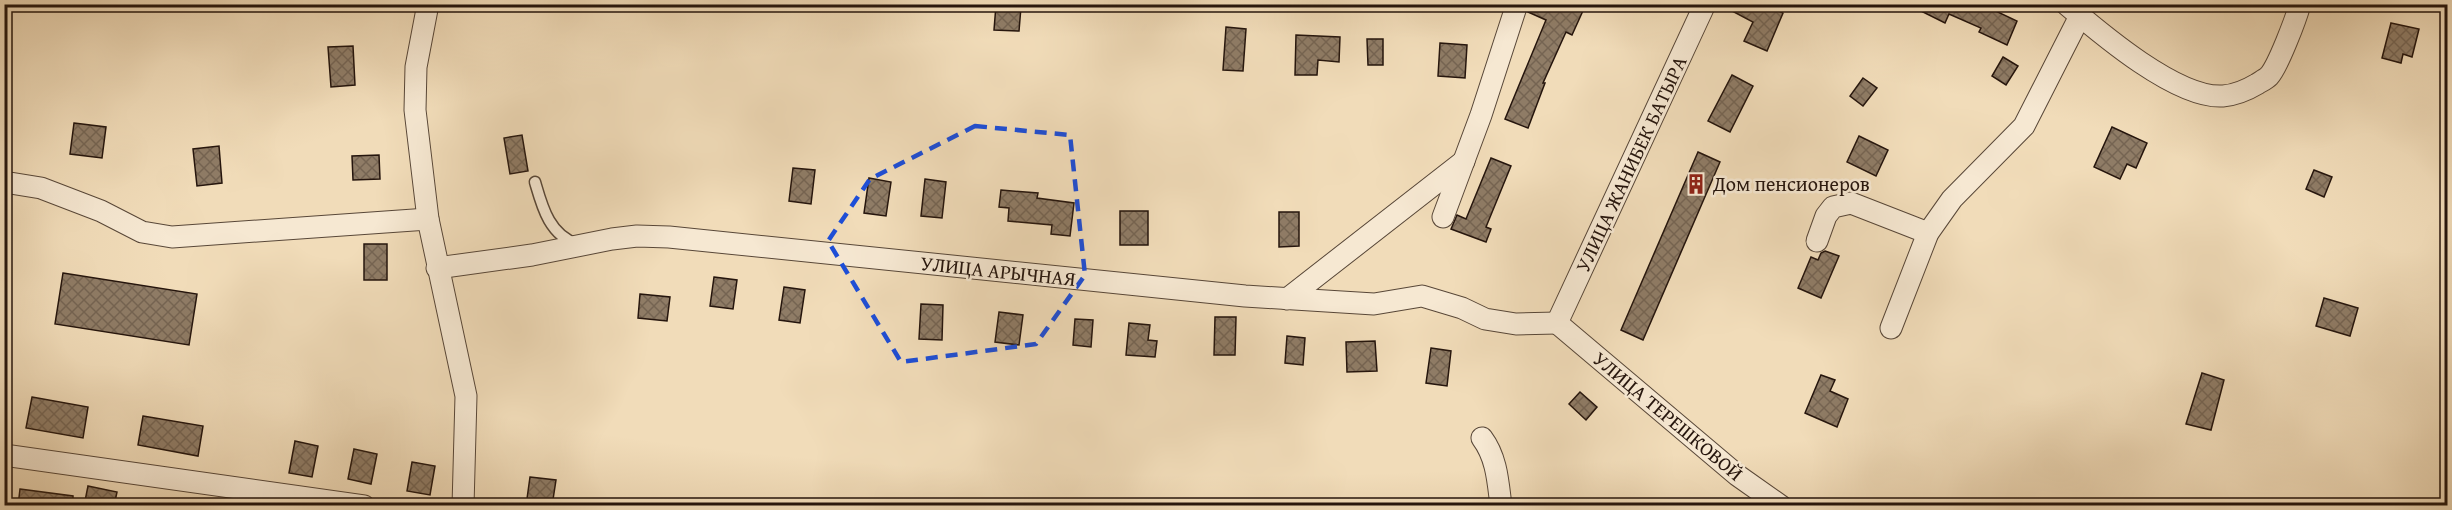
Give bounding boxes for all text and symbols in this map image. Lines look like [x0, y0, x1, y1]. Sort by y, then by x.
street label: УЛИЦА ЖАНИБЕК БАТЫРА [1568, 51, 1693, 277]
place label: Дом пенсионеров [1712, 169, 1870, 198]
building icon: Дом пенсионеров [1684, 172, 1708, 196]
street label: УЛИЦА АРЫЧНАЯ [919, 248, 1077, 293]
street label: УЛИЦА ТЕРЕШКОВОЙ [1587, 344, 1750, 487]

